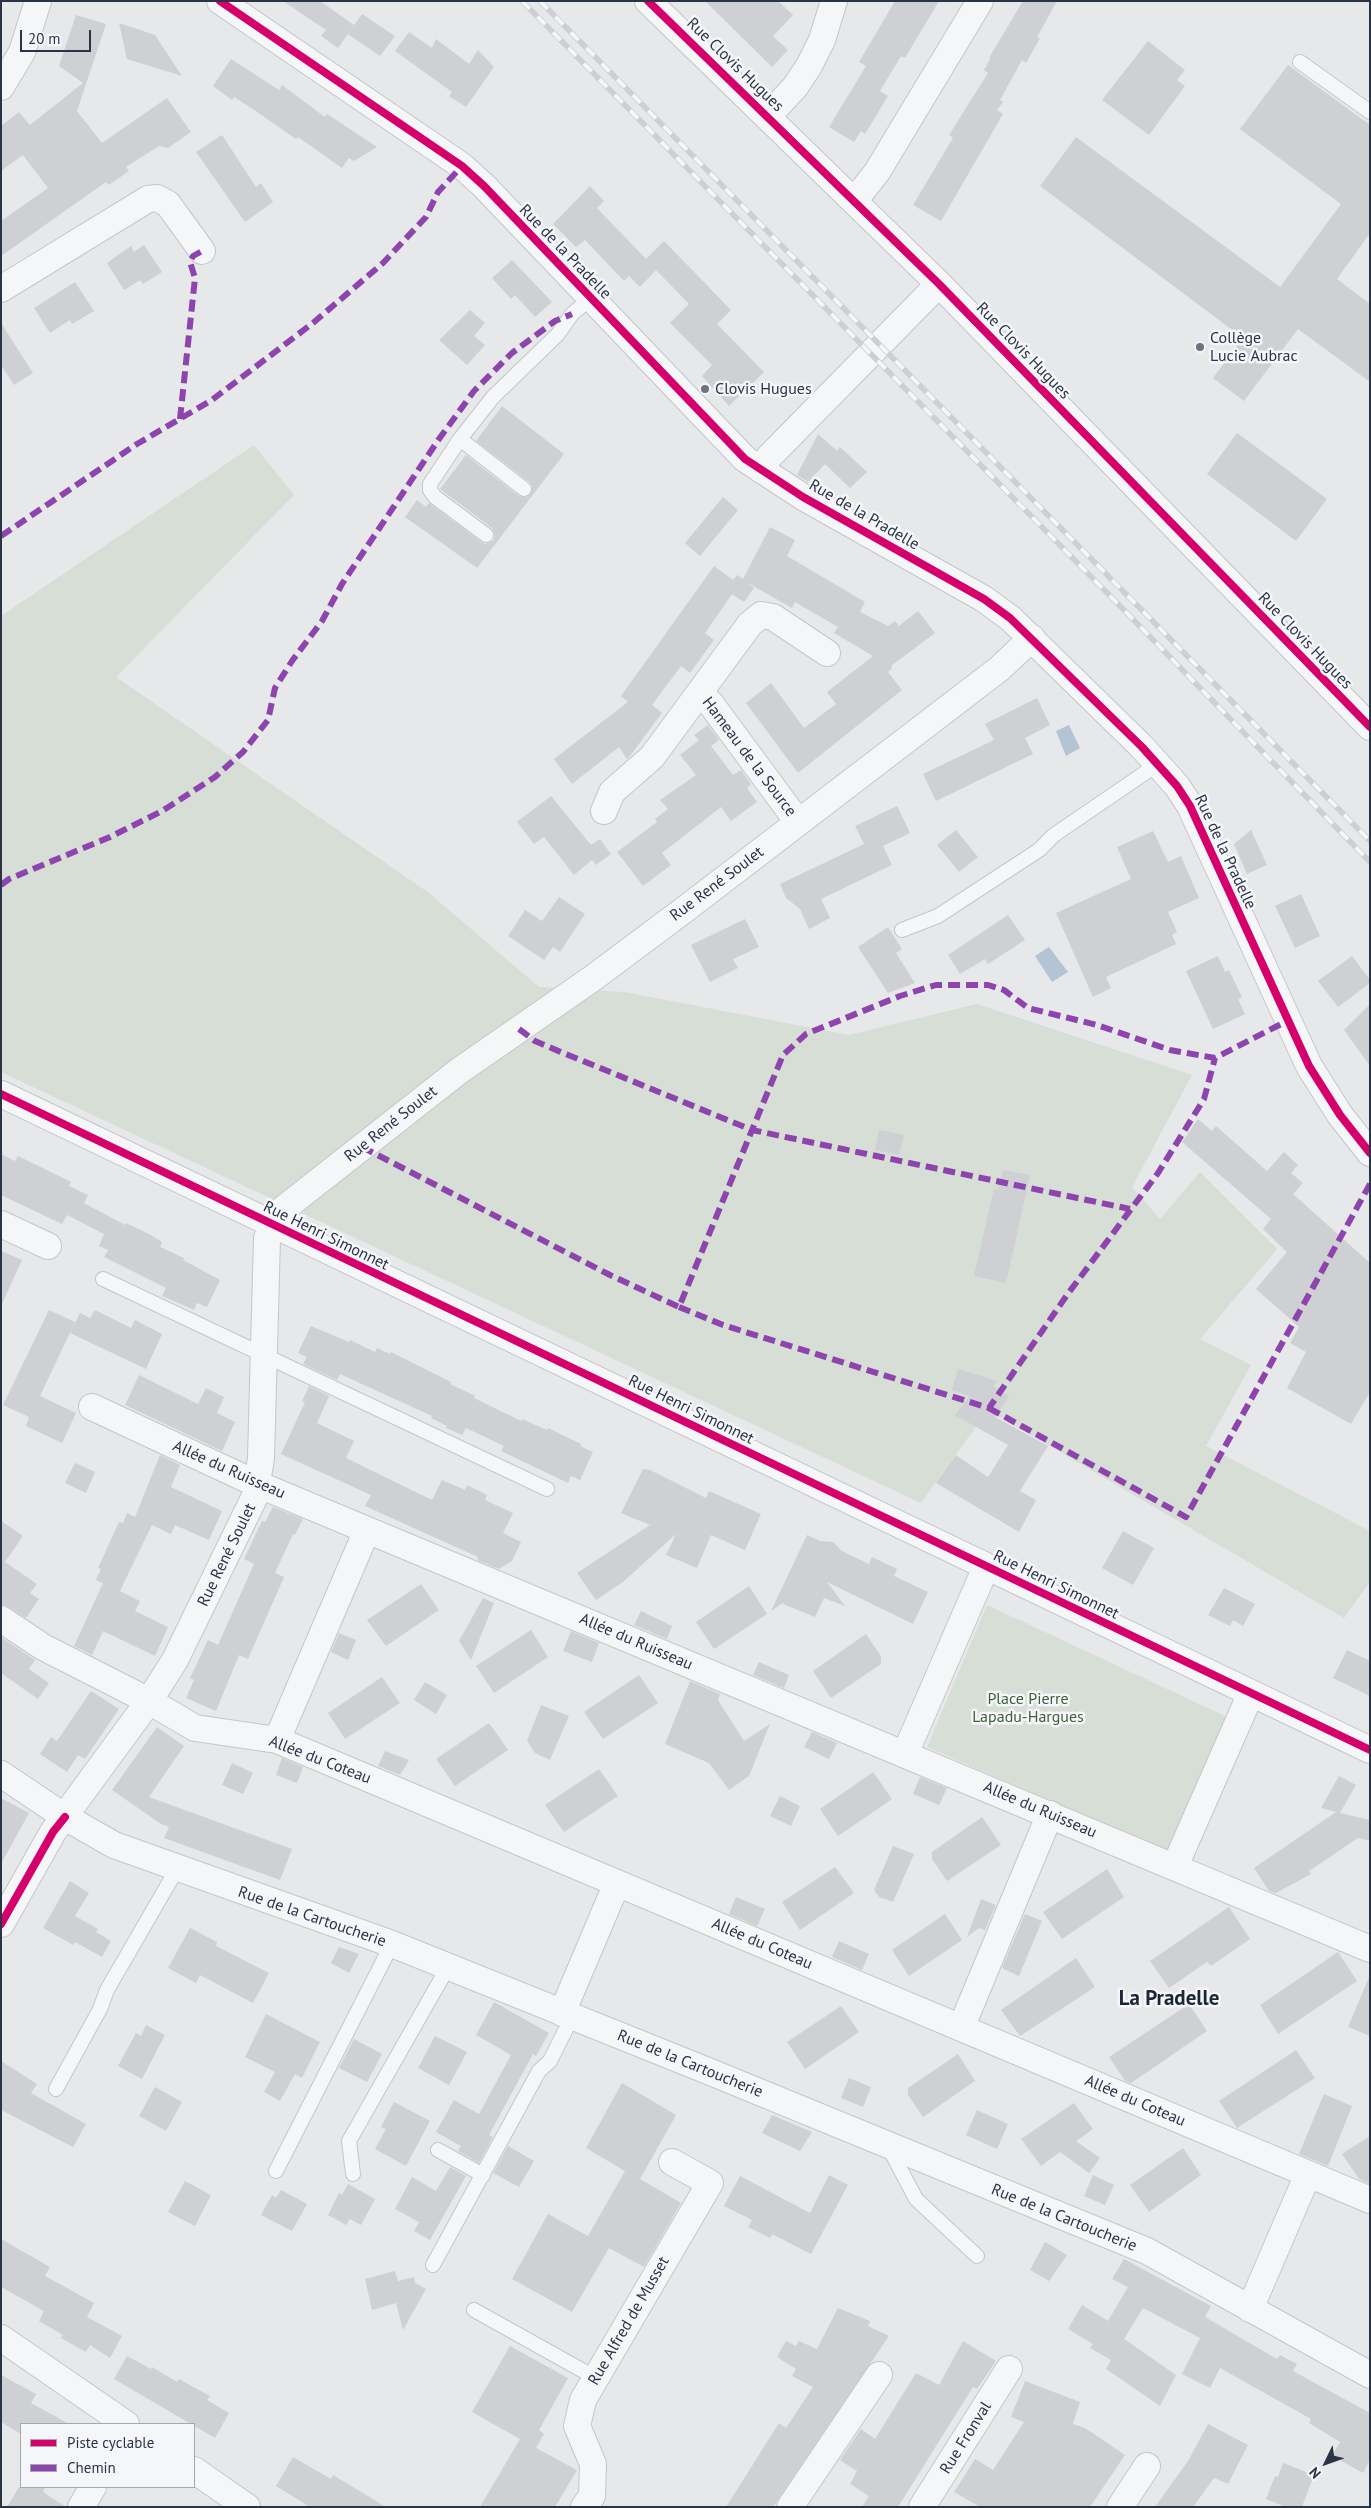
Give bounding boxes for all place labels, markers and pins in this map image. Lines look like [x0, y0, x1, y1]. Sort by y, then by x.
place label: Collège Lucie Aubrac [1210, 328, 1298, 366]
marker: Collège Lucie Aubrac [1194, 341, 1206, 353]
place label: Clovis Hugues [715, 379, 812, 399]
marker: Clovis Hugues [699, 383, 711, 395]

